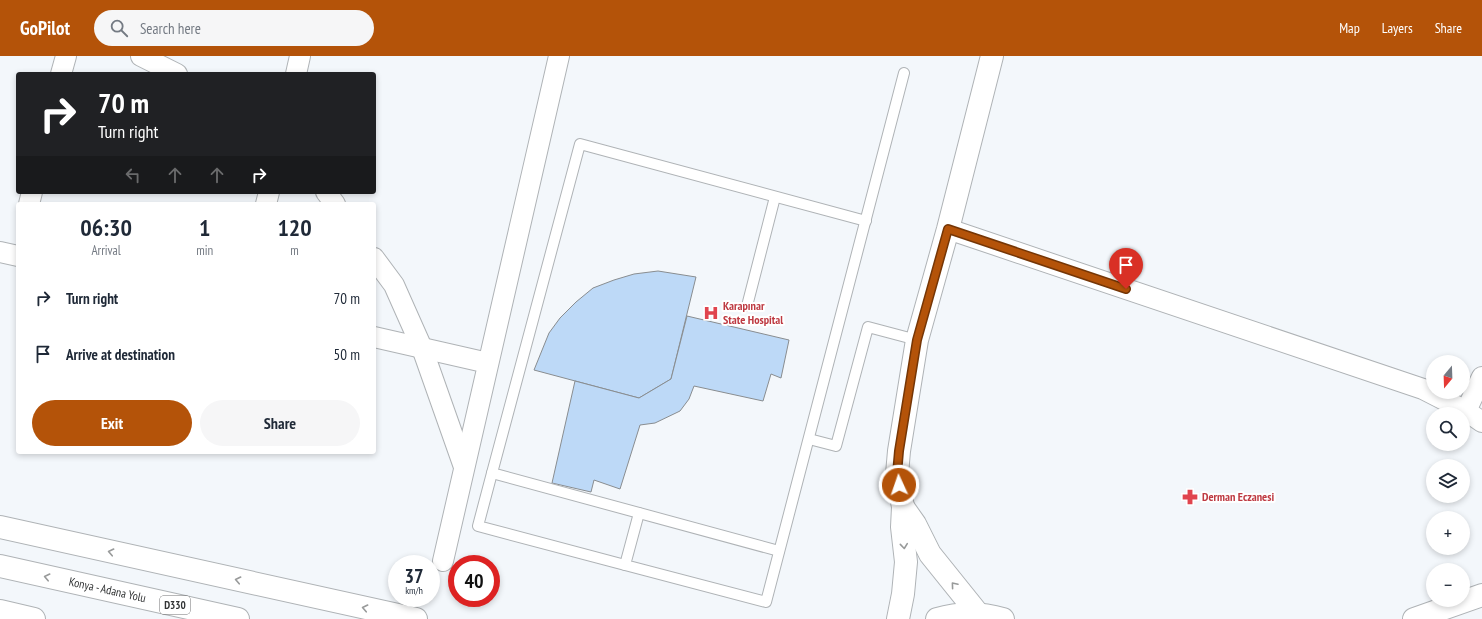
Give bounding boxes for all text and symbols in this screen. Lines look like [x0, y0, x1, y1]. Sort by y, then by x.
search box [94, 10, 374, 46]
text: GoPilot [20, 16, 70, 40]
icon: search [108, 17, 130, 39]
text: Search here [140, 19, 201, 38]
text: Map [1339, 19, 1360, 37]
text: Layers [1382, 19, 1413, 37]
text: Share [1435, 19, 1462, 37]
text: 70 m [98, 84, 149, 121]
icon: right [32, 88, 84, 140]
text: Turn right [98, 120, 158, 143]
icon: left [122, 164, 144, 186]
icon: ahead [164, 164, 186, 186]
icon: ahead [206, 164, 228, 186]
icon: right [248, 164, 270, 186]
text: 06:30 [80, 212, 132, 243]
text: 1 [199, 212, 210, 243]
text: 120 [277, 212, 312, 243]
text: Arrival [91, 242, 121, 259]
text: min [196, 242, 213, 259]
text: m [290, 242, 299, 259]
pin [1109, 248, 1143, 289]
icon: arrive [1115, 254, 1137, 276]
icon: right [32, 287, 54, 309]
text: Turn right [66, 289, 118, 308]
text: 70 m [334, 289, 360, 308]
place label: Karapınar State Hospital [723, 298, 783, 327]
hospital icon: Karapınar State Hospital [702, 304, 720, 322]
icon: arrive [32, 343, 54, 365]
text: Arrive at destination [66, 345, 175, 364]
text: 50 m [334, 345, 360, 364]
north arrow [1426, 355, 1470, 399]
map controls [1426, 355, 1470, 607]
button: Exit [32, 400, 192, 446]
button: Share [200, 400, 360, 446]
button: search [1426, 407, 1470, 451]
button: layers [1426, 459, 1470, 503]
position arrow [878, 464, 920, 506]
pharmacy icon: Derman Eczanesi [1181, 488, 1199, 506]
place label: Derman Eczanesi [1202, 489, 1274, 504]
button: + [1426, 511, 1470, 555]
one-way arrow [899, 543, 908, 549]
one-way arrow [107, 548, 114, 556]
speed limit sign: 40 [448, 555, 500, 607]
text: 37 [404, 563, 424, 589]
button: − [1426, 563, 1470, 607]
one-way arrow [44, 573, 50, 581]
street label: Konya - Adana Yolu [68, 574, 147, 605]
one-way arrow [234, 576, 241, 584]
one-way arrow [951, 582, 958, 589]
text: km/h [405, 584, 423, 597]
road number: D330 [160, 596, 190, 614]
one-way arrow [361, 604, 368, 612]

